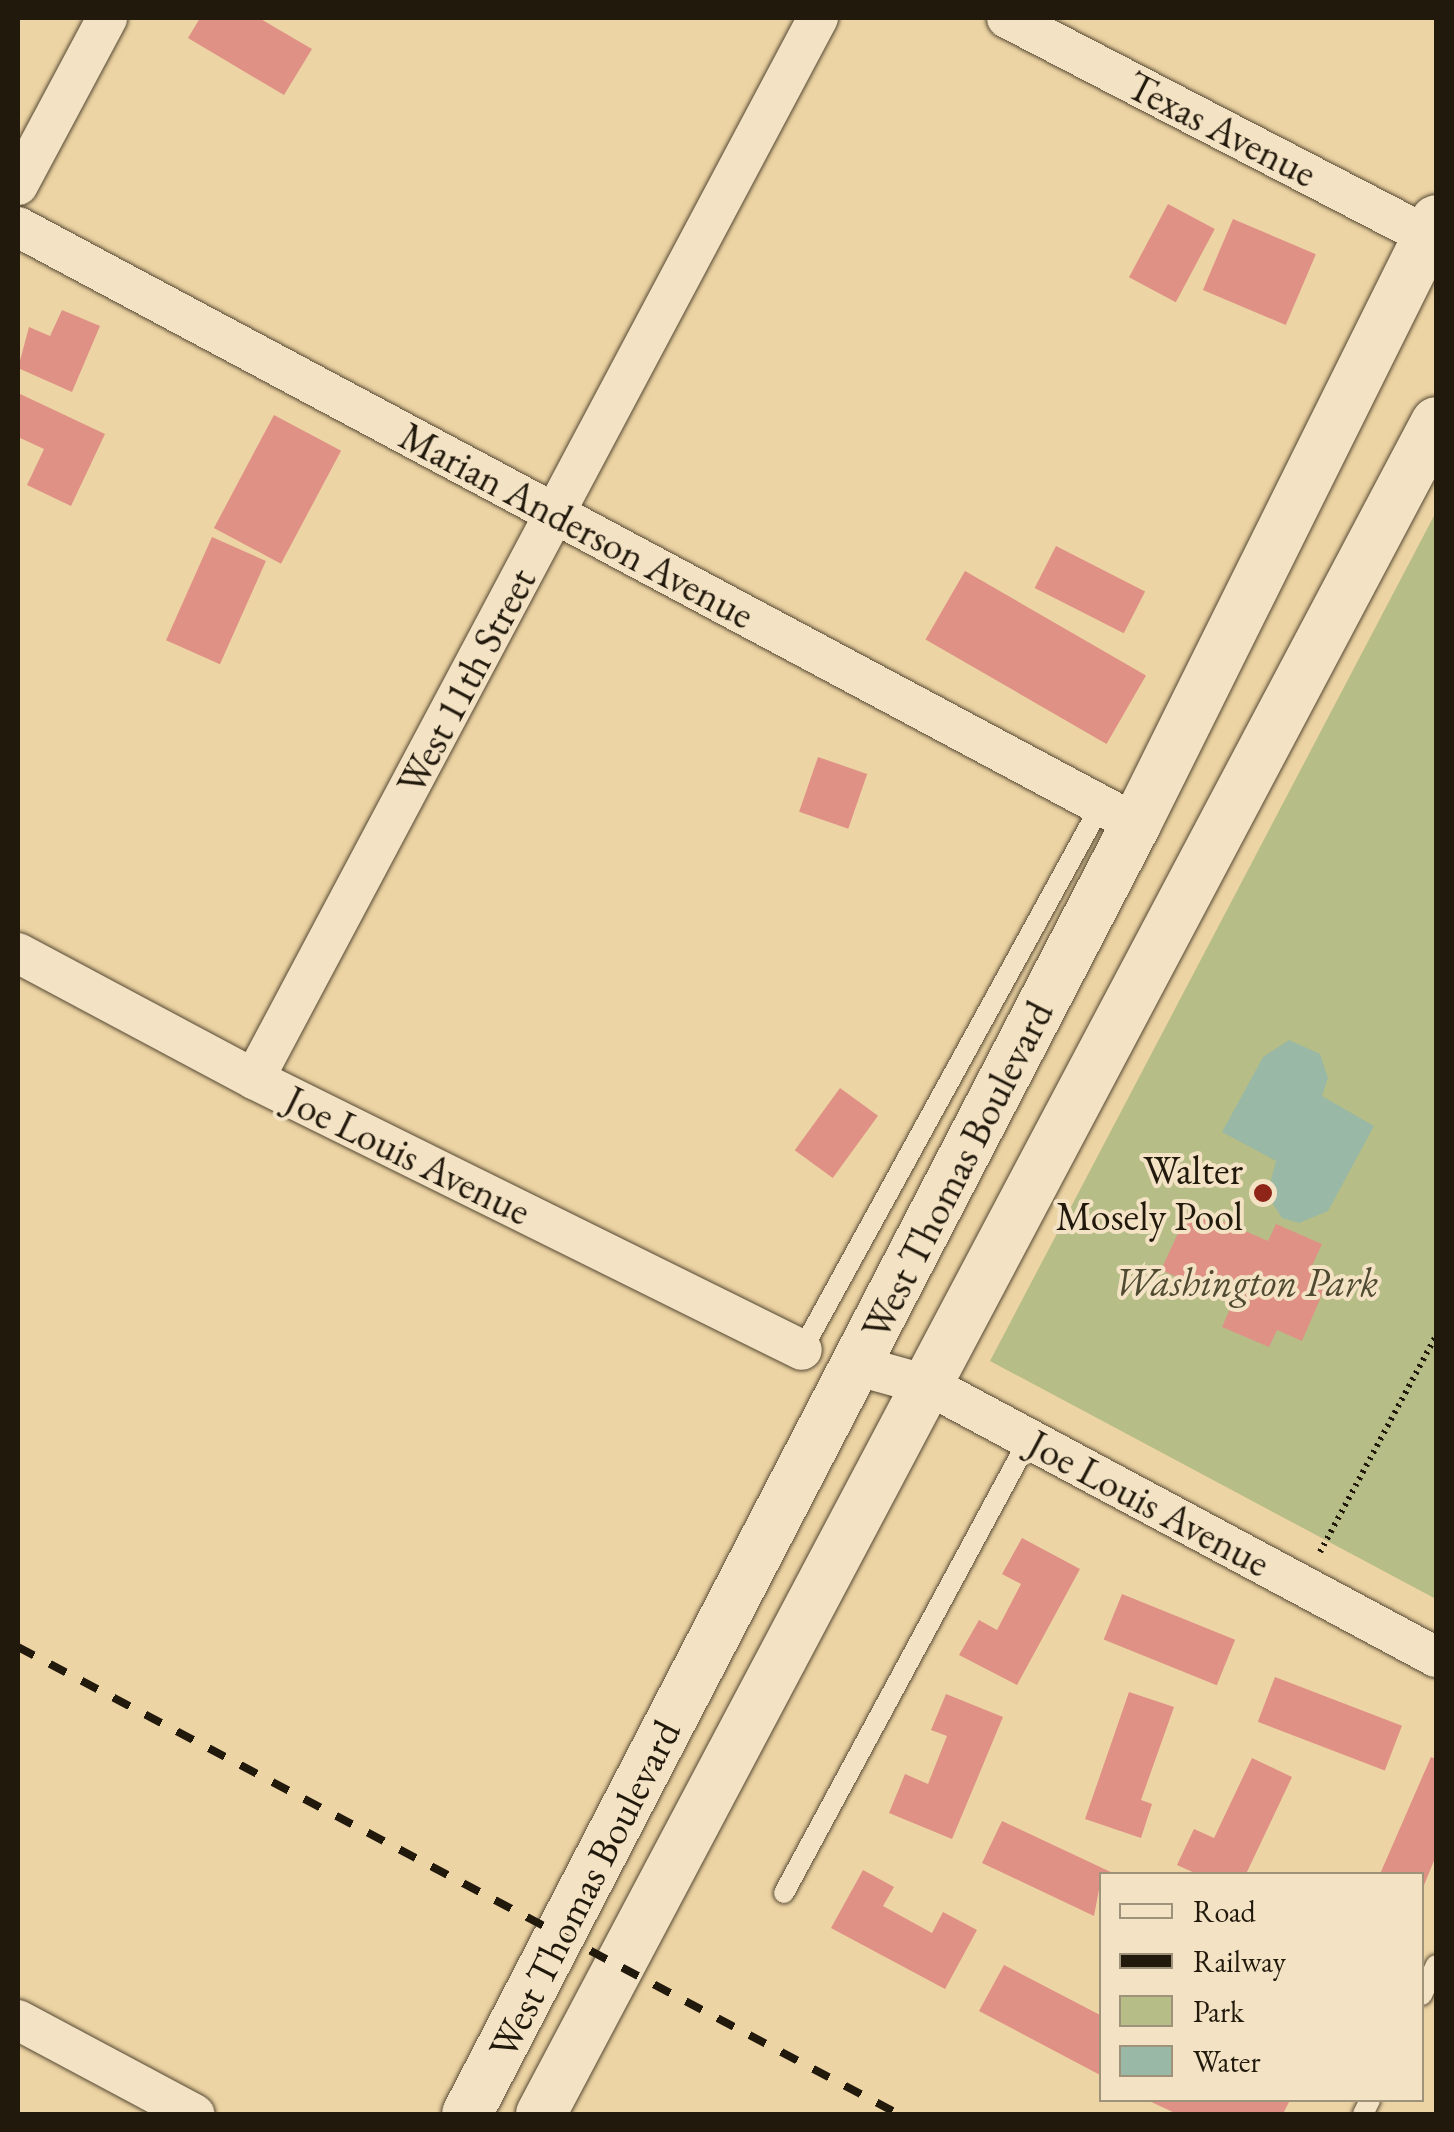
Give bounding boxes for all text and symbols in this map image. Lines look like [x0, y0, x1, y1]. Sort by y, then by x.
street label: Texas Avenue [1119, 61, 1325, 197]
street label: Marian Anderson Avenue [392, 411, 762, 639]
street label: West 11th Street [386, 560, 546, 802]
street label: West Thomas Boulevard [851, 993, 1063, 1347]
street label: Joe Louis Avenue [278, 1075, 538, 1235]
place label: Walter Mosely Pool [1056, 1146, 1243, 1240]
marker: Walter Mosely Pool [1252, 1182, 1274, 1204]
park label: Washington Park [1114, 1258, 1378, 1306]
street label: Joe Louis Avenue [1020, 1419, 1278, 1587]
street label: West Thomas Boulevard [478, 1712, 690, 2066]
legend [1099, 1872, 1424, 2102]
text: Road [1193, 1892, 1256, 1931]
text: Railway [1193, 1942, 1286, 1981]
text: Park [1193, 1992, 1244, 2031]
text: Water [1193, 2042, 1261, 2081]

